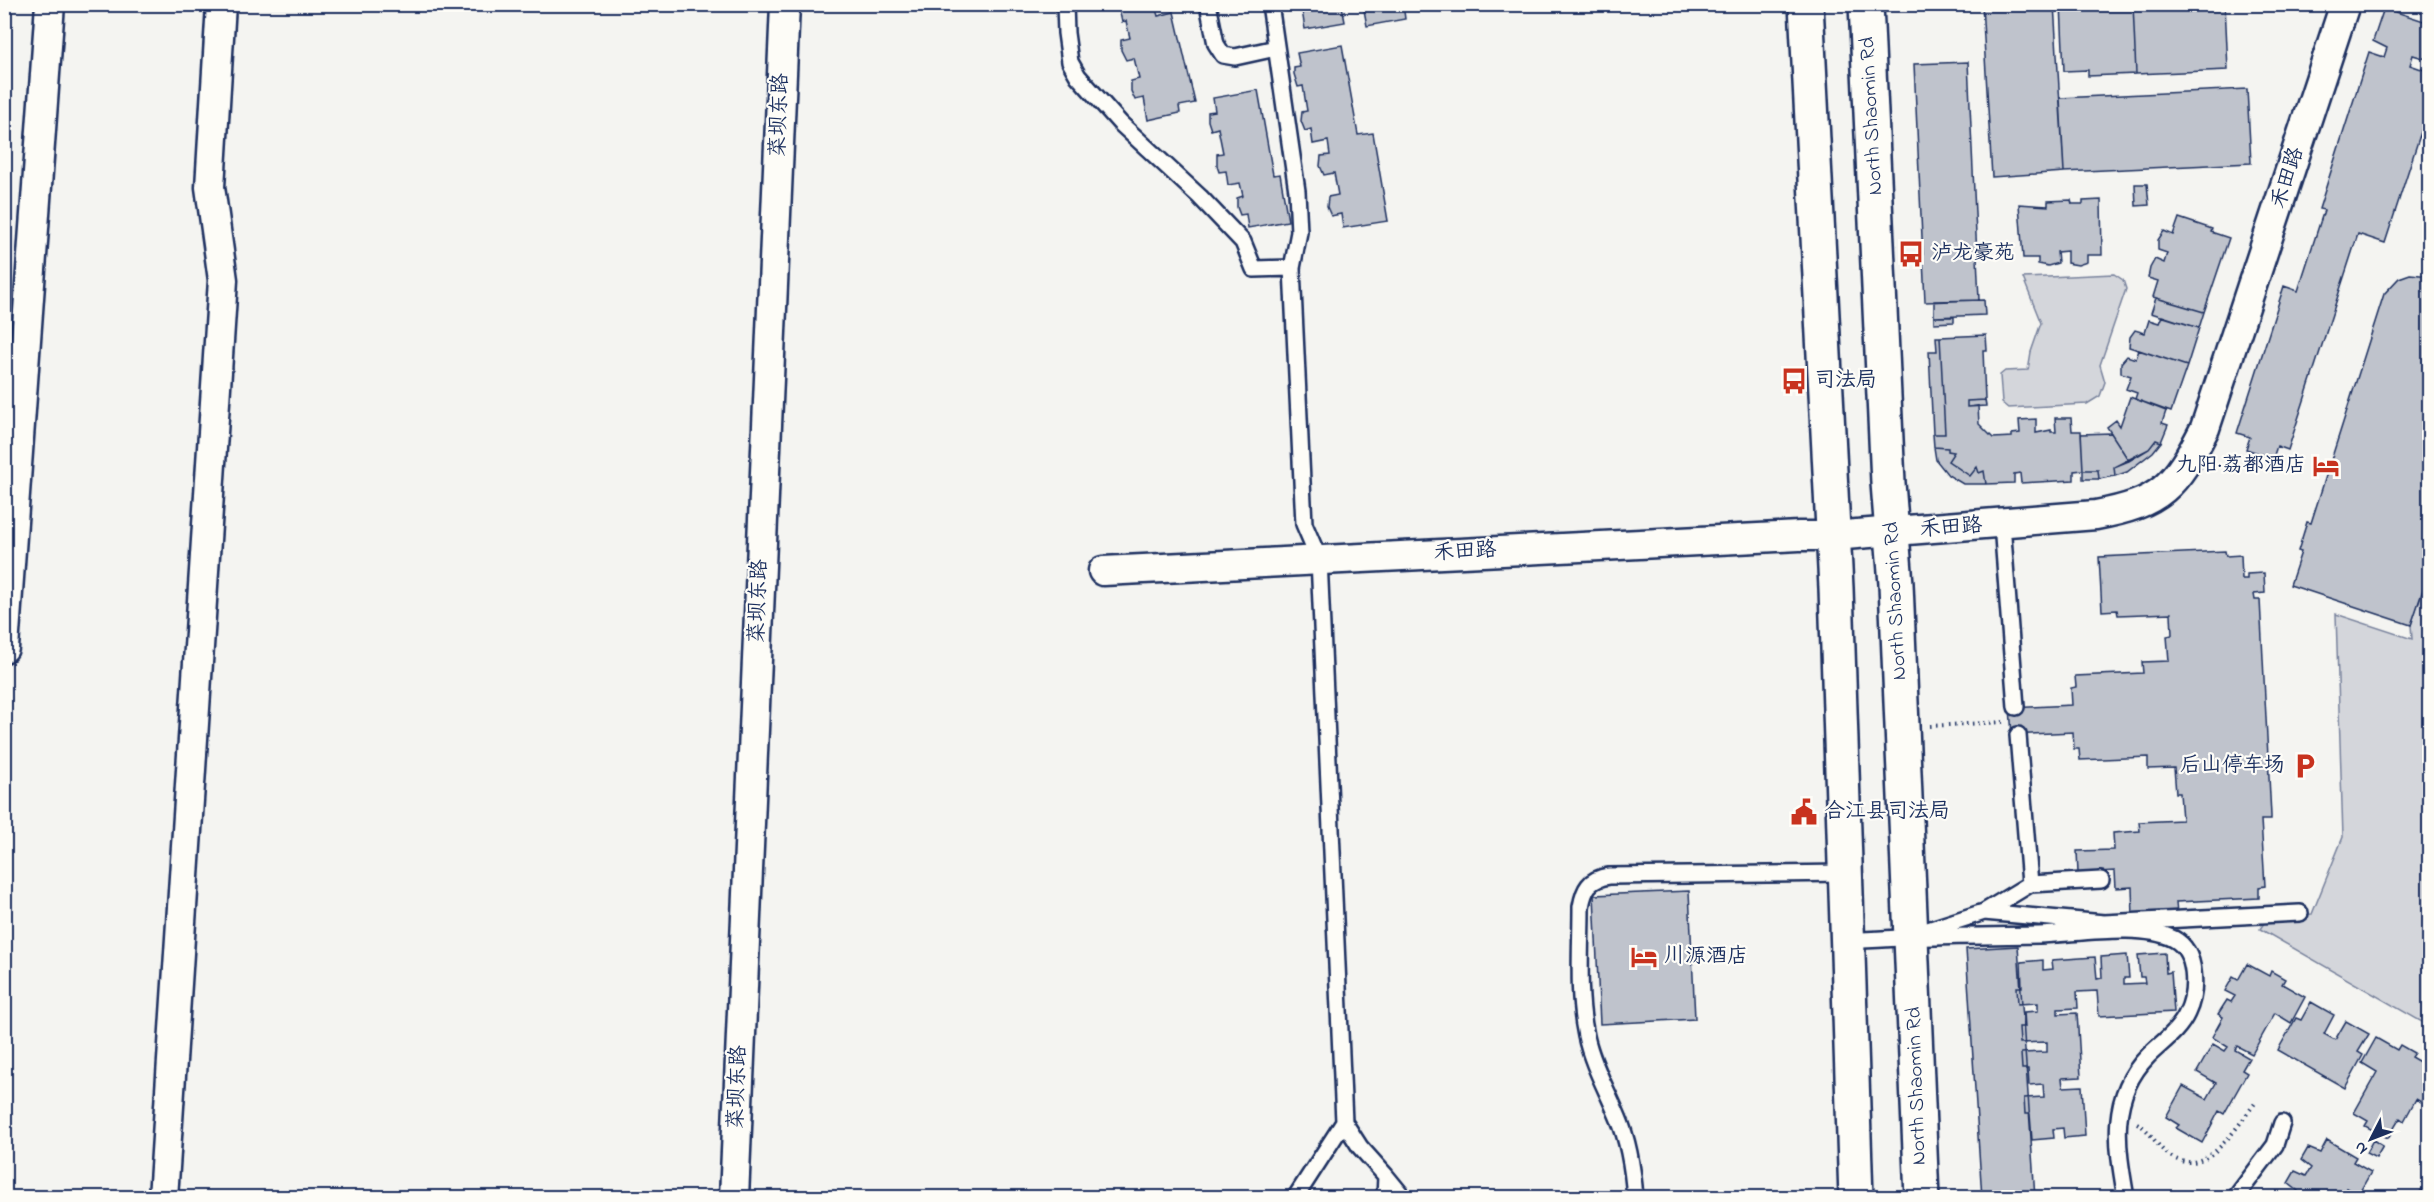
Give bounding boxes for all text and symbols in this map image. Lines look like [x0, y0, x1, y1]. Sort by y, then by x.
street label: North Shaomin Rd [1853, 36, 1891, 196]
street label: 菜坝东路 [764, 73, 796, 157]
street label: 禾田路 [2264, 143, 2312, 213]
bus stop icon: 泸龙豪苑 [1896, 239, 1926, 269]
place label: 泸龙豪苑 [1931, 239, 2015, 269]
bus stop icon: 司法局 [1779, 366, 1809, 396]
place label: 司法局 [1814, 366, 1877, 396]
place label: 九阳·荔都酒店 [2176, 451, 2306, 481]
hotel icon: 九阳·荔都酒店 [2311, 451, 2341, 481]
street label: 禾田路 [1919, 511, 1983, 545]
street label: North Shaomin Rd [1877, 521, 1915, 681]
street label: 禾田路 [1433, 535, 1497, 569]
street label: 菜坝东路 [743, 559, 775, 643]
place label: 后山停车场 [2180, 751, 2285, 781]
parking icon: 后山停车场 [2290, 751, 2320, 781]
public building icon: 合江县司法局 [1789, 797, 1819, 827]
place label: 合江县司法局 [1824, 797, 1950, 827]
hotel icon: 川源酒店 [1629, 942, 1659, 972]
place label: 川源酒店 [1664, 942, 1748, 972]
street label: North Shaomin Rd [1899, 1006, 1935, 1166]
street label: 菜坝东路 [722, 1045, 754, 1129]
north arrow [2341, 1109, 2401, 1169]
text: N [2349, 1136, 2374, 1160]

